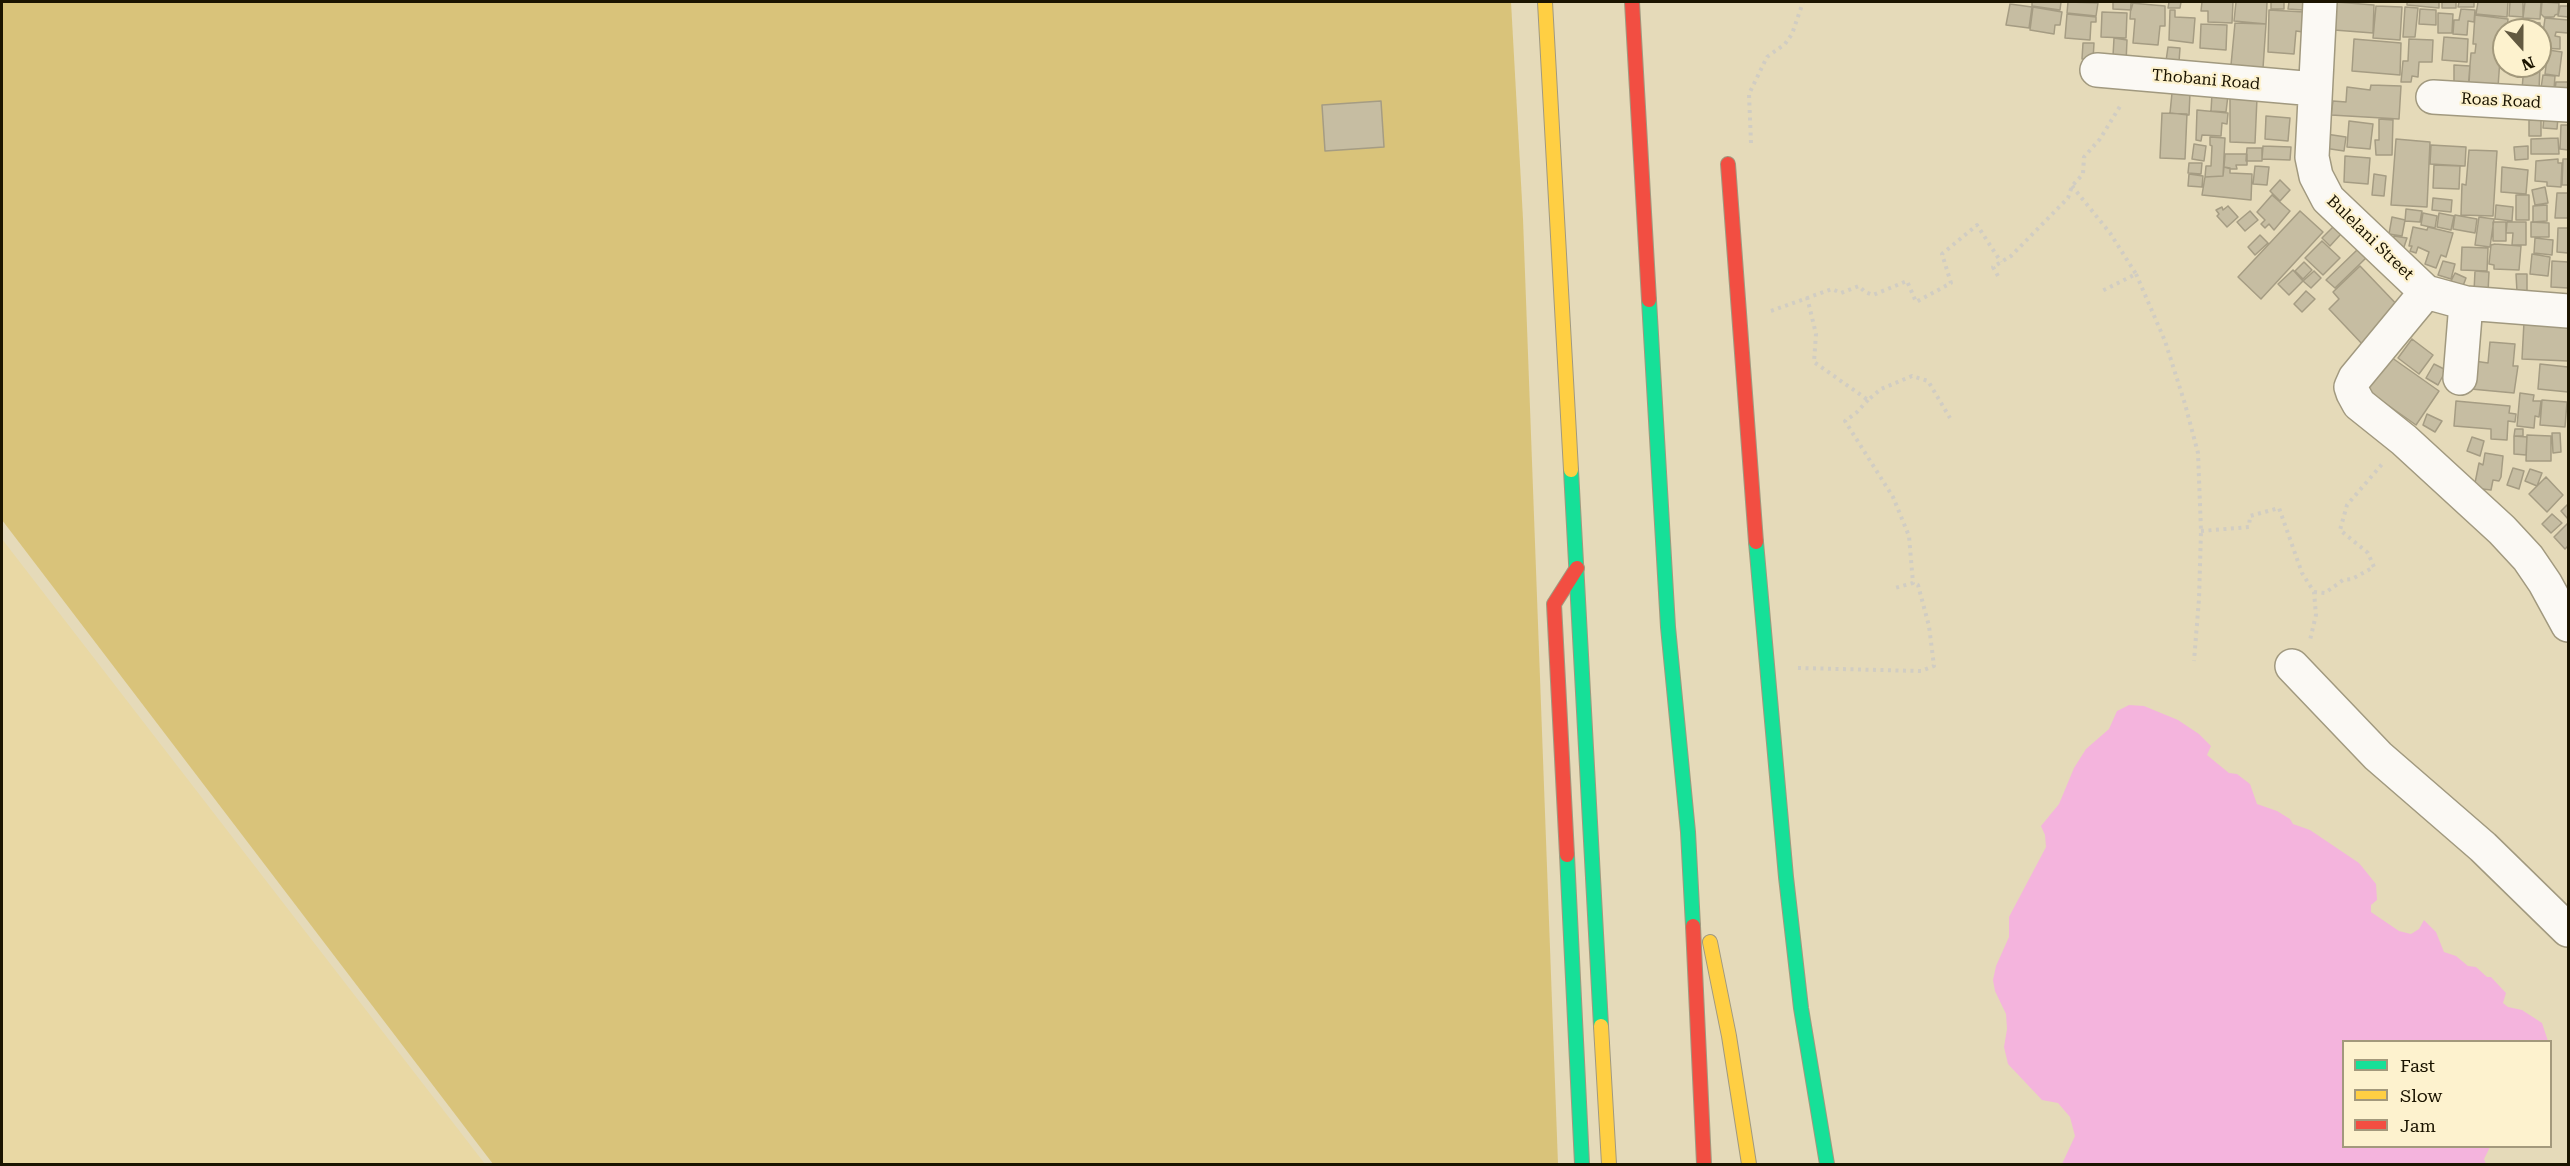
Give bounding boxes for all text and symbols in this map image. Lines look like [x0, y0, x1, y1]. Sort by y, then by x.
north arrow [2492, 18, 2552, 78]
text: N [2519, 52, 2537, 74]
street label: Thobani Road [2151, 66, 2261, 94]
street label: Roas Road [2460, 89, 2542, 113]
street label: Bulelani Street [2323, 192, 2417, 284]
legend [2342, 1040, 2552, 1148]
text: Fast [2400, 1055, 2435, 1076]
text: Slow [2400, 1085, 2442, 1106]
text: Jam [2400, 1115, 2436, 1136]

